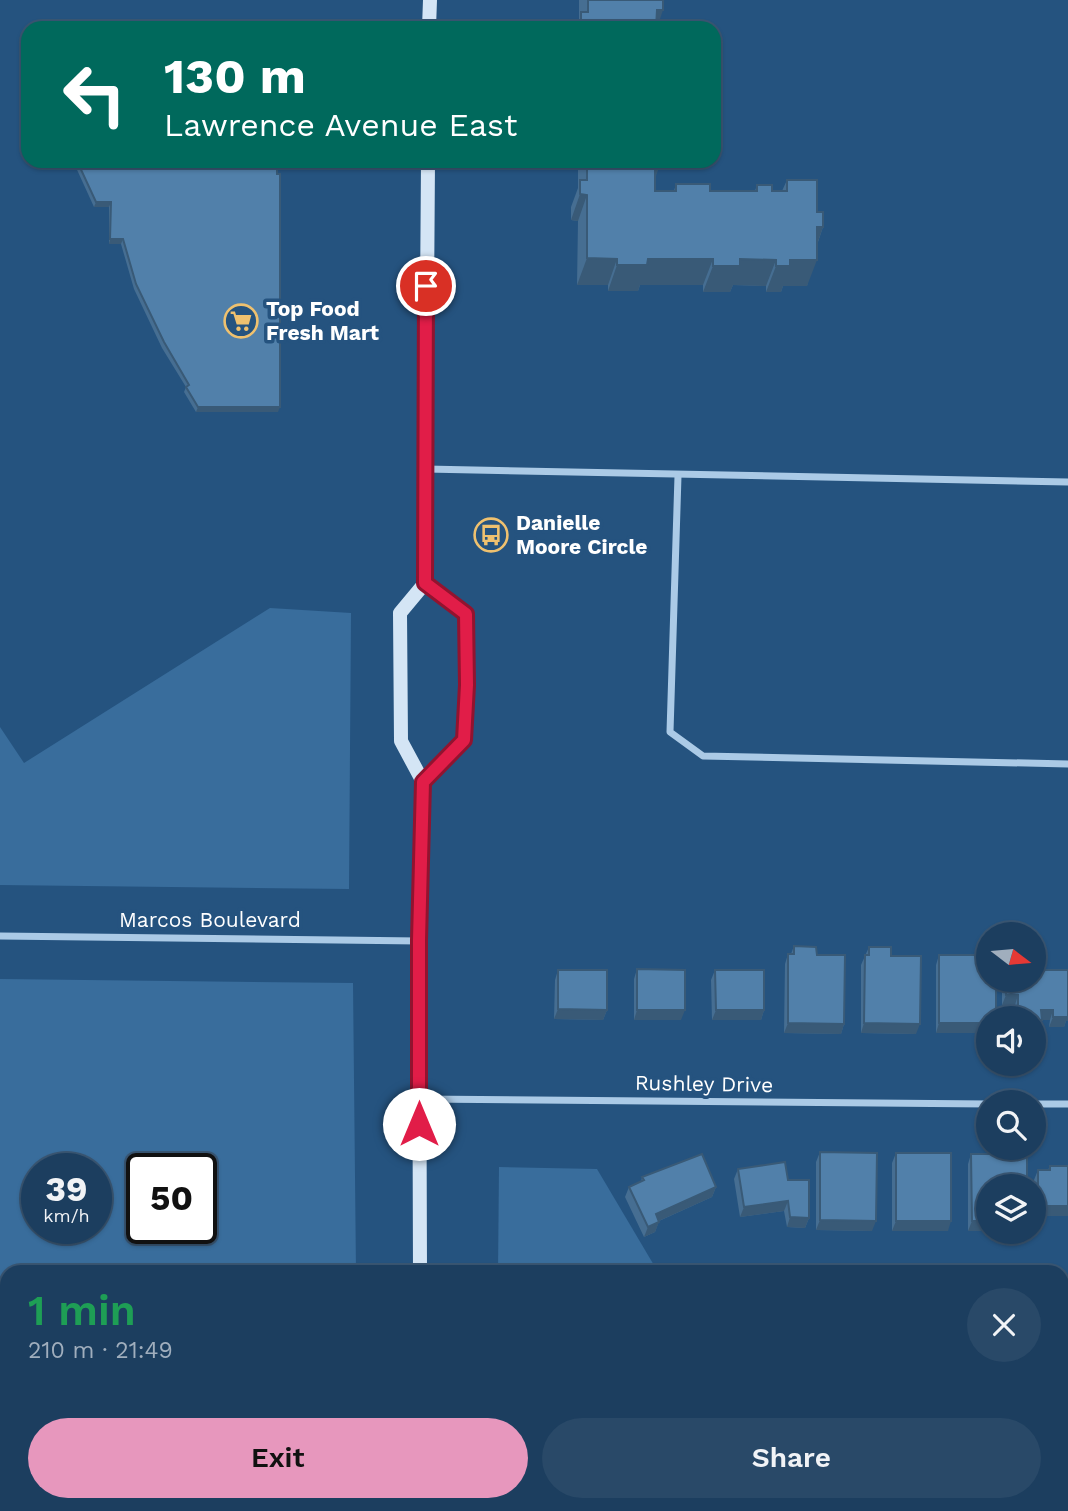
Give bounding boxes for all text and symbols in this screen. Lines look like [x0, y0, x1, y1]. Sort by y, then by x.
text: 130 m [164, 47, 306, 105]
icon: left [49, 49, 140, 140]
text: Lawrence Avenue East [164, 106, 517, 144]
pin [396, 256, 456, 316]
icon: arrive [407, 267, 445, 305]
place label: Top Food Fresh Mart [266, 296, 379, 345]
supermarket icon: Top Food Fresh Mart [222, 302, 260, 340]
place label: Danielle Moore Circle [516, 510, 648, 559]
bus stop icon: Danielle Moore Circle [472, 516, 510, 554]
street label: Marcos Boulevard [119, 907, 301, 932]
north arrow [976, 922, 1046, 992]
map controls [976, 922, 1046, 1244]
button: sound [976, 1006, 1046, 1076]
street label: Rushley Drive [635, 1070, 773, 1097]
position arrow [382, 1087, 456, 1161]
button: search [976, 1090, 1046, 1160]
speed limit sign: 50 [126, 1153, 217, 1244]
text: 39 [45, 1168, 88, 1210]
button: layers [976, 1174, 1046, 1244]
text: km/h [43, 1205, 90, 1226]
text: 1 min [28, 1286, 136, 1335]
button: close [967, 1288, 1041, 1362]
text: 210 m · 21:49 [28, 1337, 173, 1364]
button: Exit [28, 1418, 528, 1498]
button: Share [542, 1418, 1041, 1498]

